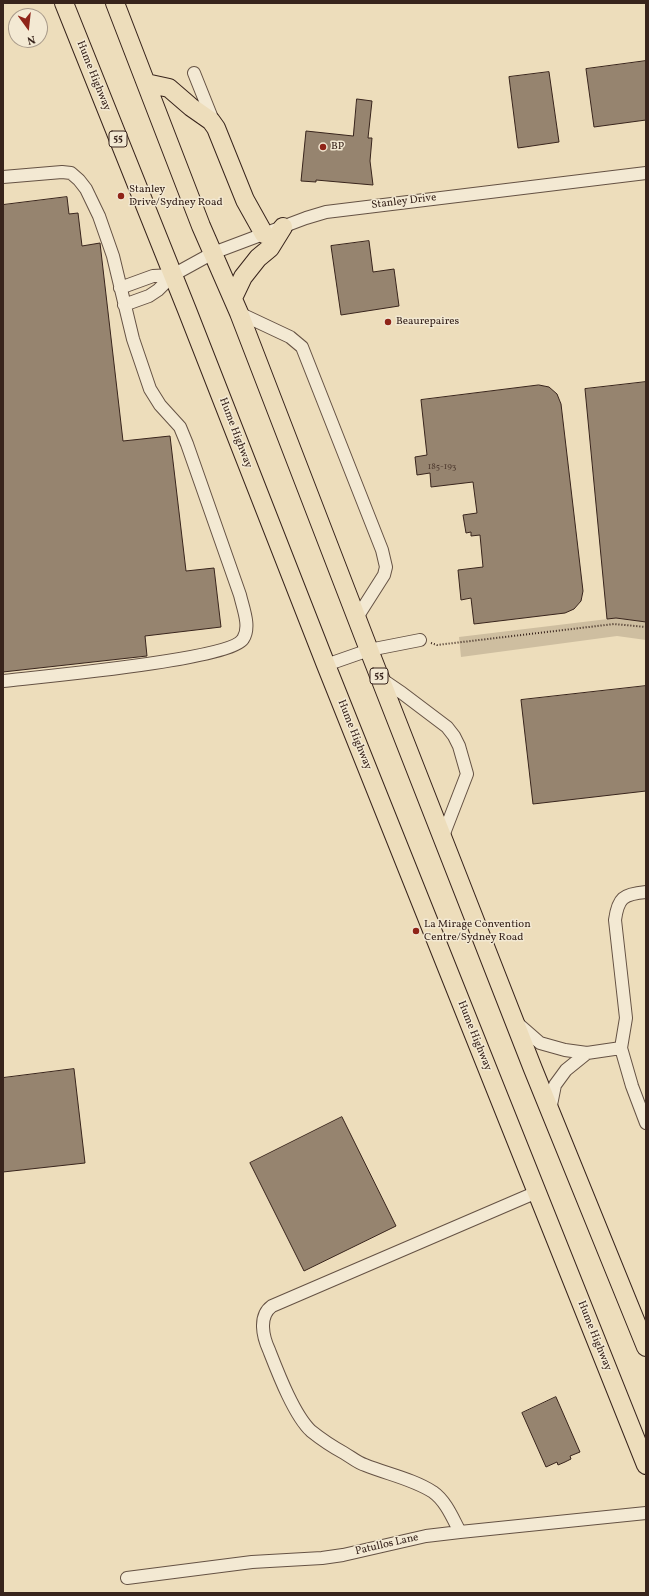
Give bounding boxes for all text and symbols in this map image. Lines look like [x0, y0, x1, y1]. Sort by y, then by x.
north arrow [8, 8, 48, 48]
text: N [25, 31, 37, 47]
street label: Hume Highway [73, 39, 113, 113]
road number: 55 [109, 131, 127, 147]
place label: BP [331, 140, 344, 154]
marker: BP [318, 142, 328, 152]
place label: Stanley Drive/Sydney Road [129, 183, 223, 209]
marker: Stanley Drive/Sydney Road [116, 191, 126, 201]
street label: Stanley Drive [371, 191, 437, 213]
place label: Beaurepaires [396, 315, 459, 329]
marker: Beaurepaires [383, 317, 393, 327]
street label: Hume Highway [215, 396, 255, 470]
house number: 185-193 [428, 462, 456, 472]
road number: 55 [370, 668, 388, 684]
street label: Hume Highway [334, 698, 374, 772]
place label: La Mirage Convention Centre/Sydney Road [424, 918, 531, 944]
marker: La Mirage Convention Centre/Sydney Road [411, 926, 421, 936]
street label: Hume Highway [454, 999, 494, 1073]
street label: Hume Highway [574, 1299, 614, 1373]
street label: Patullos Lane [354, 1531, 420, 1559]

